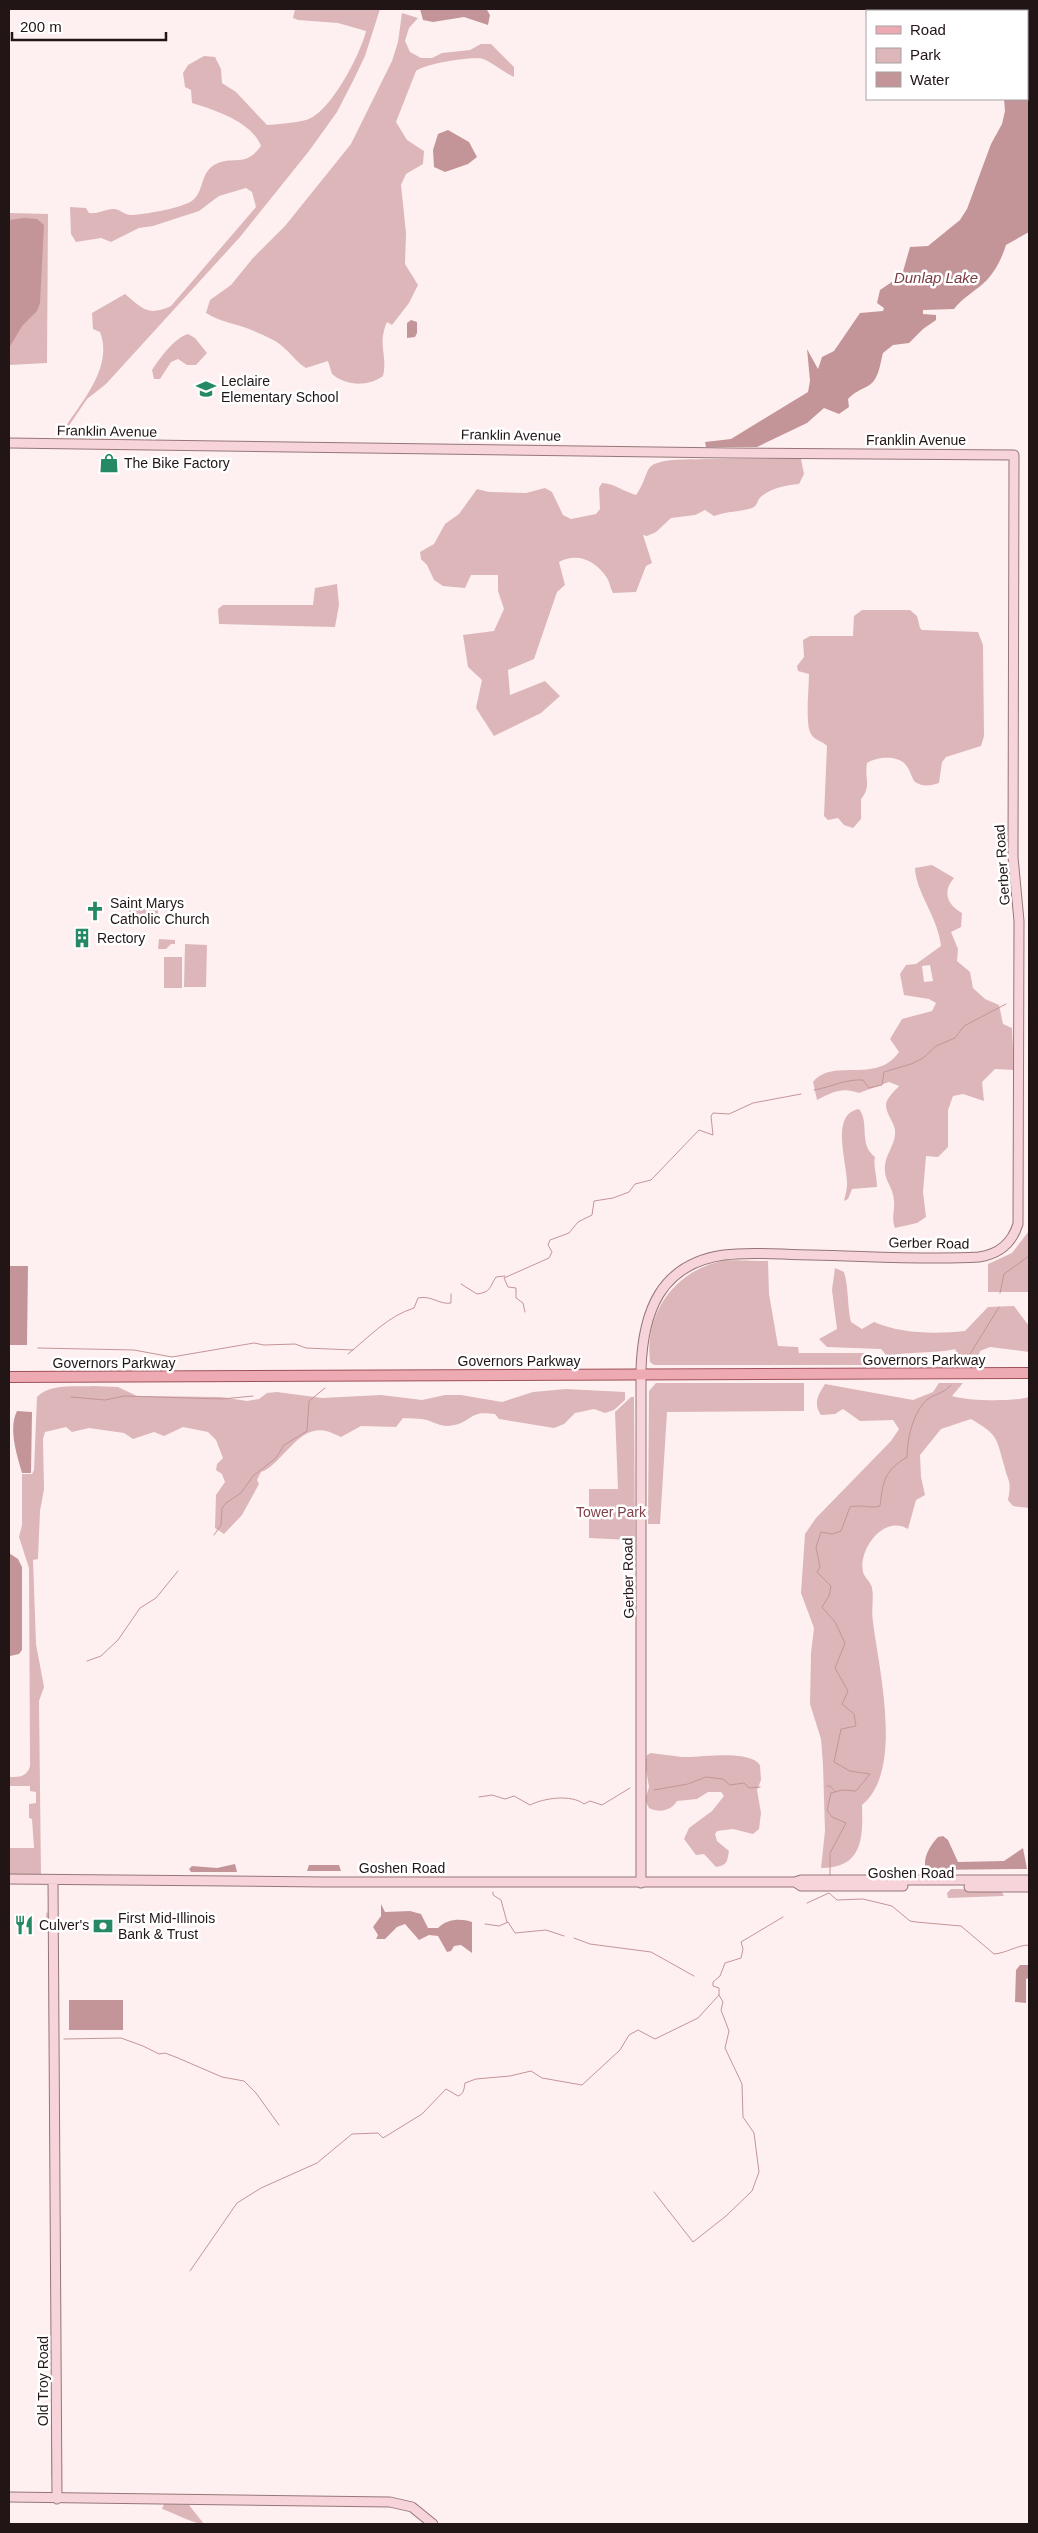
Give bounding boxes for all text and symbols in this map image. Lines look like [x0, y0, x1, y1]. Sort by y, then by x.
scale bar [12, 10, 166, 42]
legend [866, 10, 1028, 100]
text: 200 m [20, 18, 62, 35]
text: Road [910, 21, 946, 38]
text: Park [910, 46, 941, 63]
text: Water [910, 71, 949, 88]
water label: Dunlap Lake [894, 269, 978, 286]
place label: Leclaire Elementary School [221, 373, 339, 405]
school or university icon: Leclaire Elementary School [195, 378, 217, 400]
street label: Franklin Avenue [57, 422, 157, 440]
street label: Franklin Avenue [461, 426, 561, 444]
street label: Franklin Avenue [866, 432, 966, 448]
shop icon: The Bike Factory [98, 452, 120, 474]
place label: The Bike Factory [124, 455, 230, 471]
street label: Gerber Road [991, 824, 1013, 906]
place label: Saint Marys Catholic Church [110, 895, 210, 927]
church icon: Saint Marys Catholic Church [84, 900, 106, 922]
building icon: Rectory [71, 927, 93, 949]
place label: Rectory [97, 930, 145, 946]
street label: Gerber Road [888, 1234, 970, 1252]
street label: Governors Parkway [863, 1352, 985, 1368]
street label: Governors Parkway [458, 1353, 580, 1369]
street label: Governors Parkway [53, 1355, 175, 1371]
park label: Tower Park [576, 1504, 647, 1520]
street label: Gerber Road [619, 1537, 637, 1619]
street label: Goshen Road [359, 1860, 445, 1876]
street label: Goshen Road [868, 1865, 954, 1881]
place label: First Mid-Illinois Bank & Trust [118, 1910, 215, 1942]
restaurant icon: Culver's [13, 1914, 35, 1936]
bank icon: First Mid-Illinois Bank & Trust [92, 1915, 114, 1937]
place label: Culver's [39, 1917, 89, 1933]
street label: Old Troy Road [35, 2336, 51, 2426]

